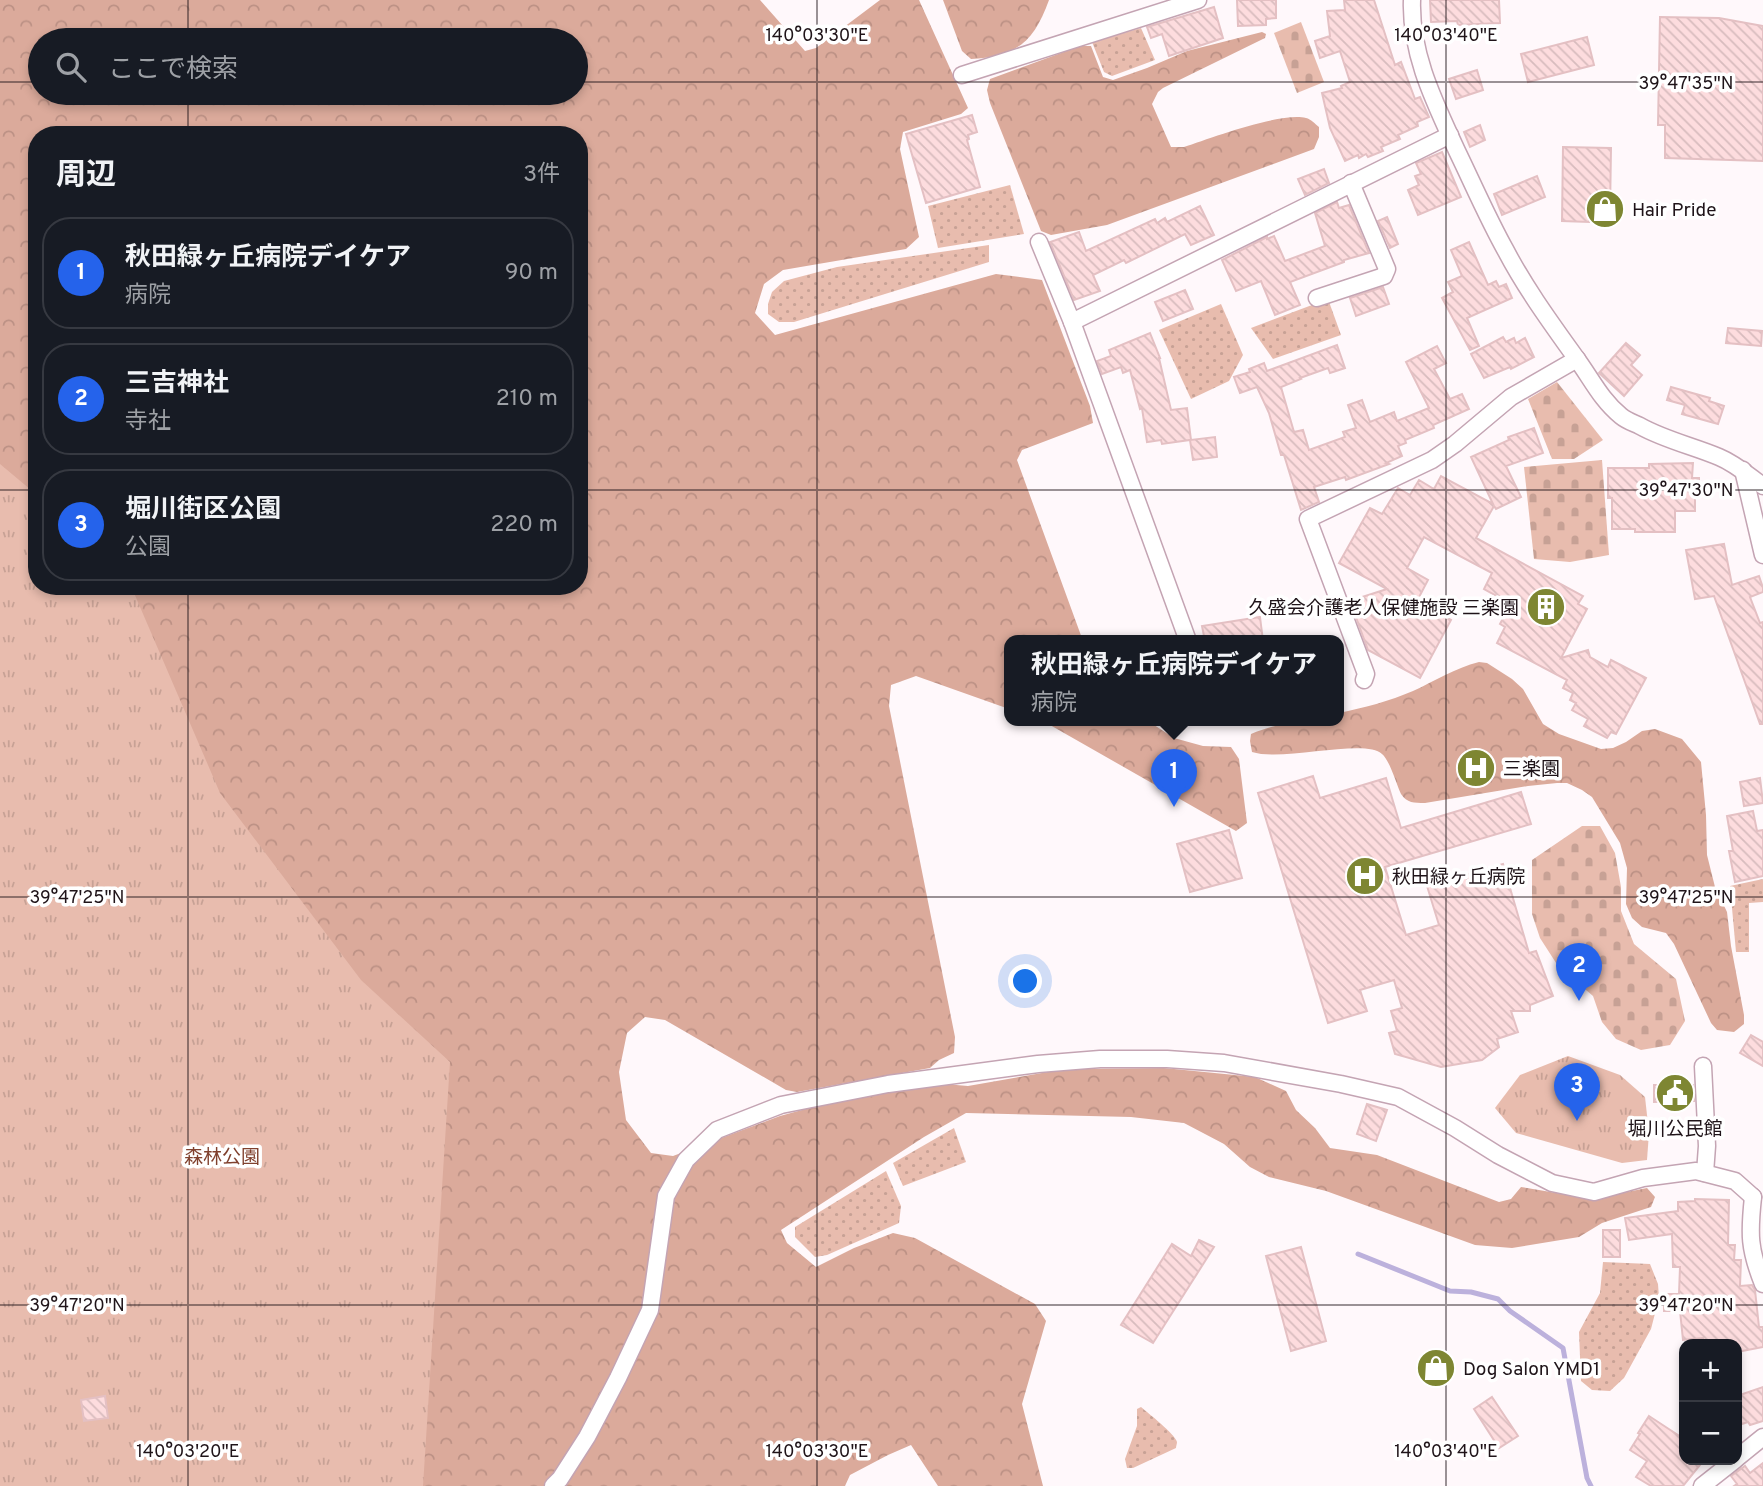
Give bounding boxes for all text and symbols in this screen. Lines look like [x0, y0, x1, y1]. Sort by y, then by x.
text: 140°03'30"E [766, 25, 868, 48]
text: 140°03'40"E [1394, 25, 1498, 48]
search box [28, 28, 588, 105]
icon: search [52, 48, 90, 86]
text: ここで検索 [108, 54, 238, 87]
text: 39°47'35"N [1639, 73, 1733, 96]
text: 周辺 [56, 158, 116, 195]
text: 3件 [523, 161, 560, 190]
shop icon: Hair Pride [1584, 188, 1626, 230]
place label: Hair Pride [1632, 199, 1716, 223]
text: 秋田緑ヶ丘病院デイケア [125, 242, 411, 275]
text: 1 [76, 259, 86, 288]
text: 90 m [505, 259, 558, 288]
text: 病院 [125, 282, 171, 311]
text: 三吉神社 [125, 368, 229, 401]
text: 2 [74, 385, 88, 414]
text: 210 m [496, 385, 558, 414]
text: 寺社 [125, 408, 171, 437]
text: 39°47'30"N [1638, 480, 1734, 503]
text: 堀川街区公園 [125, 494, 281, 527]
text: 3 [74, 511, 88, 540]
text: 220 m [490, 511, 558, 540]
text: 公園 [125, 534, 171, 563]
building icon: 久盛会介護老人保健施設 三楽園 [1525, 586, 1567, 628]
place label: 久盛会介護老人保健施設 三楽園 [1249, 597, 1519, 621]
popup [1004, 635, 1344, 726]
text: 秋田緑ヶ丘病院デイケア [1031, 650, 1317, 683]
text: 病院 [1031, 690, 1077, 719]
hospital icon: 三楽園 [1455, 747, 1497, 789]
pin: 1 [1151, 749, 1197, 807]
place label: 三楽園 [1503, 758, 1560, 782]
hospital icon: 秋田緑ヶ丘病院 [1344, 855, 1386, 897]
place label: 秋田緑ヶ丘病院 [1392, 866, 1525, 890]
text: 39°47'25"N [29, 887, 125, 910]
text: 39°47'25"N [1638, 887, 1734, 910]
pin: 2 [1556, 943, 1602, 1001]
your location [1008, 964, 1042, 998]
pin: 3 [1554, 1063, 1600, 1121]
public building icon: 堀川公民館 [1654, 1072, 1696, 1114]
place label: 堀川公民館 [1627, 1118, 1723, 1142]
park label: 森林公園 [184, 1146, 260, 1170]
text: 39°47'20"N [29, 1295, 125, 1318]
text: 39°47'20"N [1638, 1295, 1734, 1318]
map controls [1679, 1339, 1742, 1465]
button: + [1679, 1339, 1742, 1402]
shop icon: Dog Salon YMD1 [1415, 1347, 1457, 1389]
place label: Dog Salon YMD1 [1463, 1358, 1600, 1382]
button: − [1679, 1402, 1742, 1465]
text: 140°03'20"E [136, 1441, 240, 1464]
text: 140°03'30"E [766, 1441, 868, 1464]
text: 140°03'40"E [1394, 1441, 1498, 1464]

